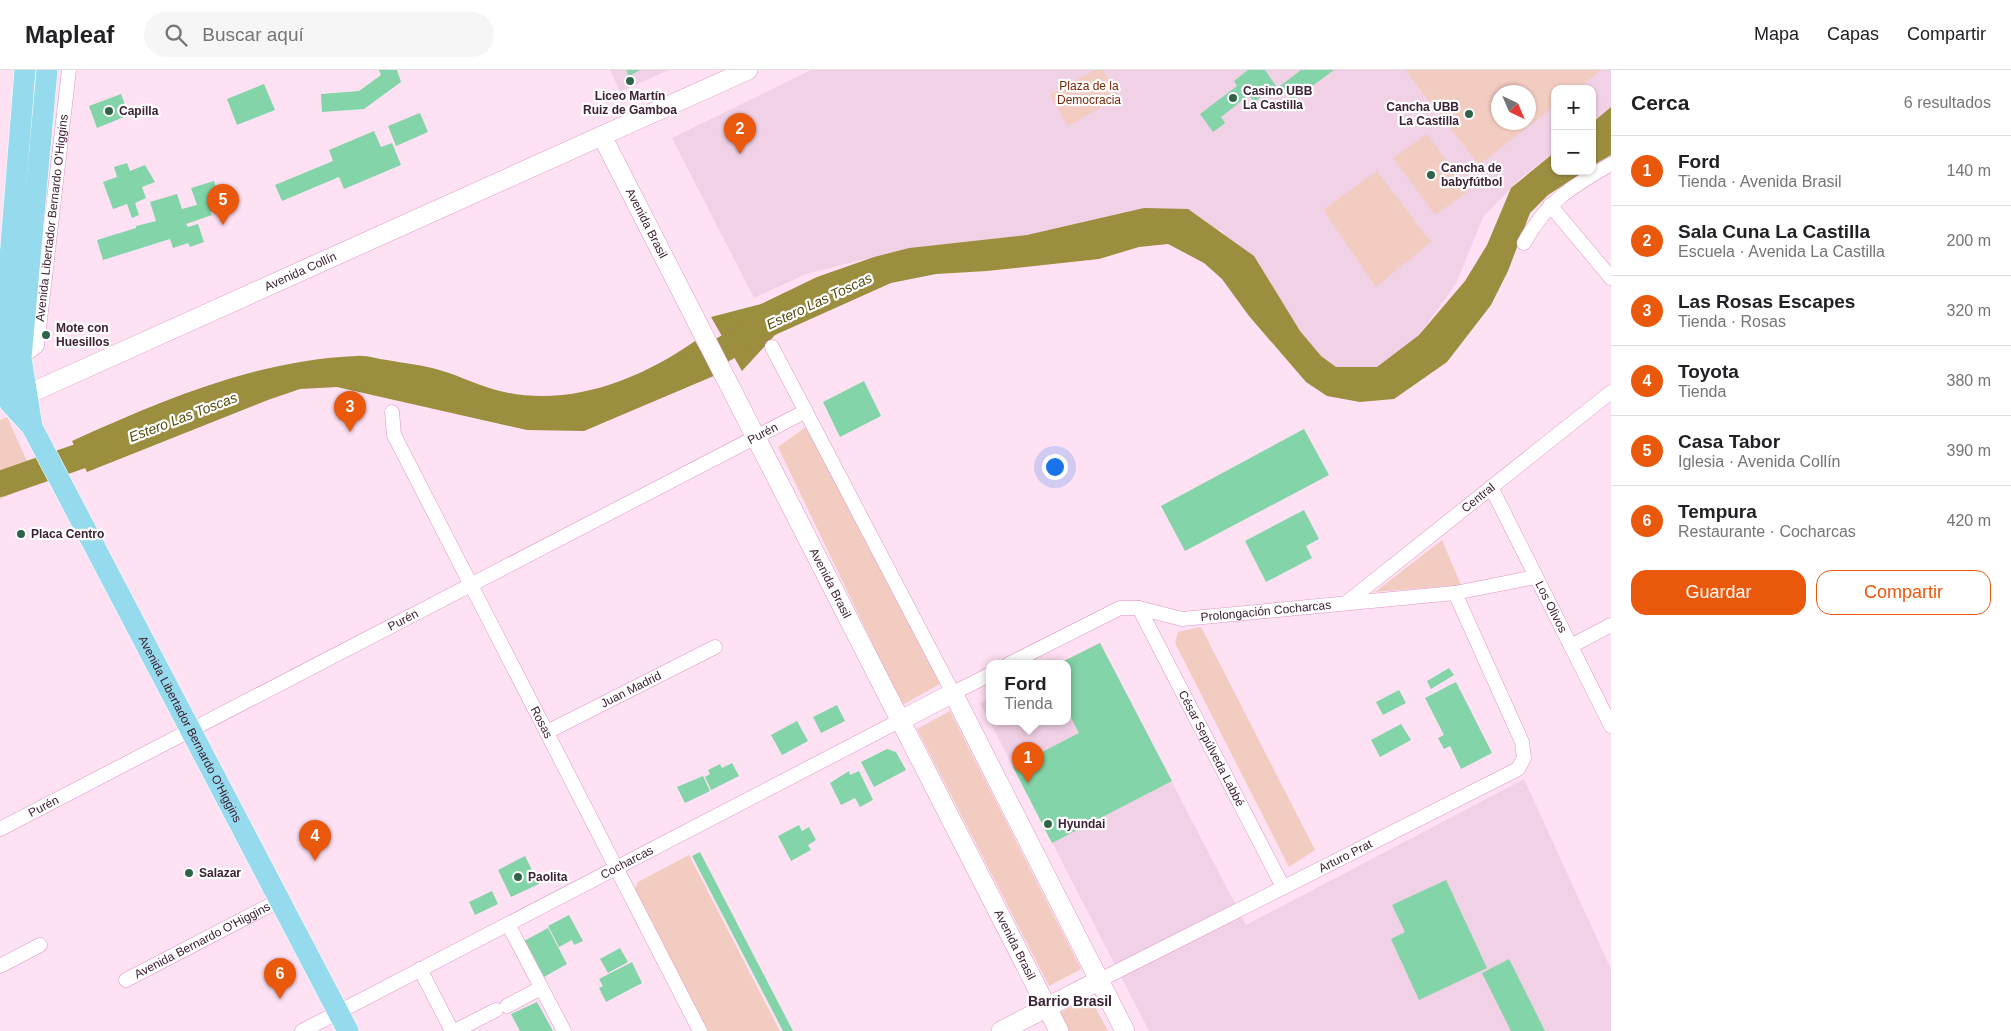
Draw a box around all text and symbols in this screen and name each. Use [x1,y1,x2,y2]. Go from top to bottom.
search box [144,12,494,57]
text: Mapleaf [25,21,114,48]
icon: search [162,21,190,49]
text: Buscar aquí [202,24,304,45]
text: Mapa [1754,24,1799,44]
text: Capas [1827,24,1879,44]
text: Compartir [1907,24,1986,44]
marker: Liceo Martín Ruiz de Gamboa [624,75,636,87]
park label: Plaza de la Democracia [1057,79,1121,107]
place label: Casino UBB La Castilla [1243,84,1313,112]
north arrow [1491,85,1536,130]
map controls [1551,85,1596,175]
button: + [1551,85,1596,130]
place label: Liceo Martín Ruiz de Gamboa [583,89,677,117]
text: Cerca [1631,91,1689,114]
marker: Casino UBB La Castilla [1227,92,1239,104]
text: 6 resultados [1904,94,1991,111]
place label: Cancha UBB La Castilla [1386,100,1459,128]
place label: Capilla [119,104,159,118]
marker: Capilla [103,105,115,117]
marker: Cancha UBB La Castilla [1463,108,1475,120]
street label: Avenida Libertador Bernardo O'Higgins [33,113,71,322]
pin: 2 [724,113,756,154]
button: − [1551,130,1596,175]
text: Ford [1678,151,1720,172]
place label: Cancha de babyfútbol [1441,161,1502,189]
text: 1 [1643,162,1651,179]
text: 140 m [1947,162,1991,179]
marker: Cancha de babyfútbol [1425,169,1437,181]
text: Tienda · Avenida Brasil [1678,173,1842,190]
pin: 5 [207,184,239,225]
street label: Avenida Brasil [623,186,670,261]
text: Sala Cuna La Castilla [1678,221,1870,242]
text: 2 [1643,232,1651,249]
text: 200 m [1947,232,1991,249]
text: Escuela · Avenida La Castilla [1678,243,1885,260]
street label: Avenida Collín [262,249,339,294]
water label: Estero Las Toscas [764,270,874,332]
text: Las Rosas Escapes [1678,291,1855,312]
text: 3 [1643,302,1651,319]
text: 320 m [1947,302,1991,319]
text: Tienda · Rosas [1678,313,1786,330]
place label: Mote con Huesillos [56,321,110,349]
marker: Mote con Huesillos [40,329,52,341]
text: Toyota [1678,361,1739,382]
text: 4 [1643,372,1651,389]
text: 380 m [1947,372,1991,389]
text: Tienda [1678,383,1726,400]
water label: Estero Las Toscas [127,389,239,445]
pin: 3 [334,391,366,432]
street label: Purén [745,420,780,447]
text: Casa Tabor [1678,431,1780,452]
text: 5 [1643,442,1651,459]
text: 390 m [1947,442,1991,459]
text: Iglesia · Avenida Collín [1678,453,1840,470]
your location [1042,454,1068,480]
street label: Central [1459,480,1498,515]
text: Tempura [1678,501,1757,522]
text: 6 [1643,512,1651,529]
text: 420 m [1947,512,1991,529]
text: Restaurante · Cocharcas [1678,523,1856,540]
place label: Placa Centro [31,527,104,541]
marker: Placa Centro [15,528,27,540]
street label: Avenida Brasil [807,546,854,620]
button: Guardar [1631,570,1806,615]
button: Compartir [1816,570,1991,615]
street label: Los Olivos [1532,579,1570,635]
street label: Prolongación Cocharcas [1200,598,1332,624]
street label: Purén [386,606,420,634]
street label: Avenida Libertador Bernardo O'Higgins [136,633,245,825]
popup [986,660,1071,725]
street label: Juan Madrid [598,668,664,711]
text: Ford [1004,673,1047,694]
street label: César Sepúlveda Labbé [1176,688,1247,809]
text: Tienda [1004,695,1053,712]
street label: Rosas [527,704,555,741]
pin: 1 [1012,742,1044,783]
street label: Purén [26,793,61,820]
place label: Hyundai [1058,817,1105,831]
marker: Hyundai [1042,818,1054,830]
pin: 4 [299,820,331,861]
street label: Arturo Prat [1316,836,1375,875]
street label: Cocharcas [598,843,656,882]
place label: Salazar [199,866,241,880]
marker: Salazar [183,867,195,879]
place label: Paolita [528,870,568,884]
marker: Paolita [512,871,524,883]
street label: Avenida Bernardo O'Higgins [132,899,273,981]
street label: Avenida Brasil [991,907,1039,982]
pin: 6 [264,958,296,999]
district label: Barrio Brasil [1028,993,1112,1009]

